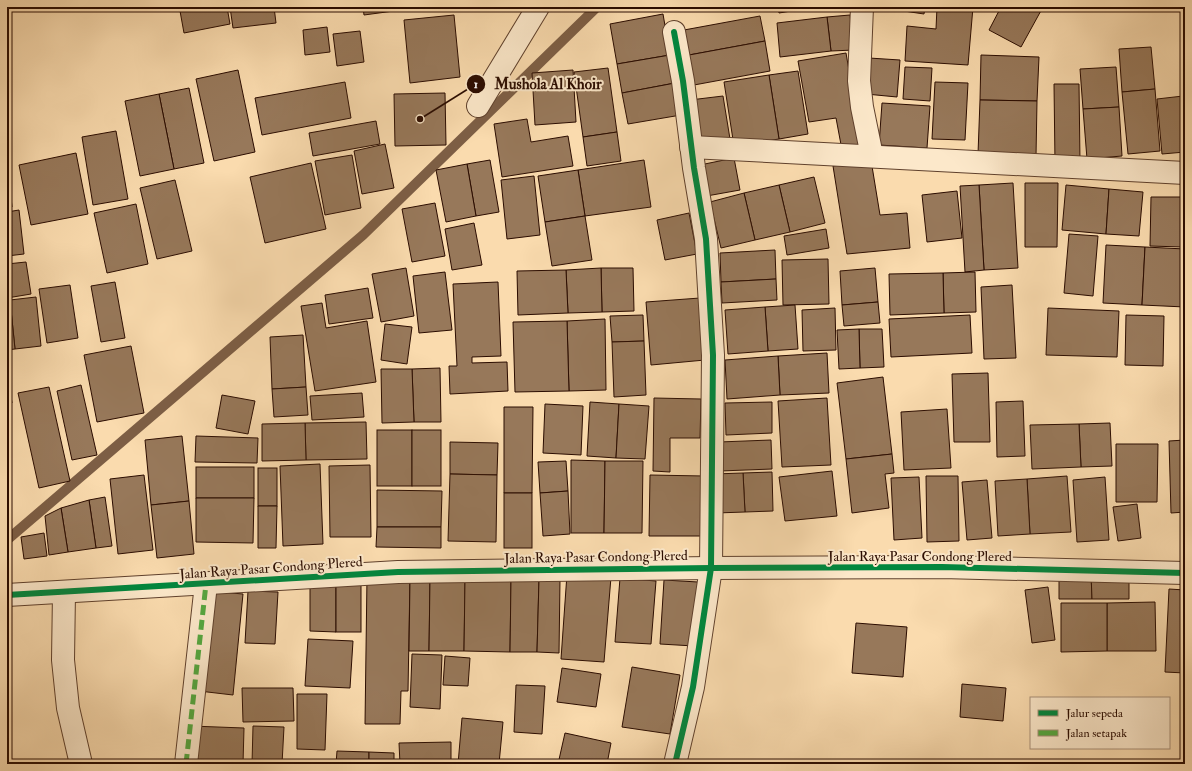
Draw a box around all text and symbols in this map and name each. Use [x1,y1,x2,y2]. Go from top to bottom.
callout: Mushola Al Khoir [466,71,609,98]
text: Mushola Al Khoir [494,75,602,94]
text: 1 [474,77,478,92]
street label: Jalan Raya Pasar Condong Plered [503,547,688,568]
street label: Jalan Raya Pasar Condong Plered [827,548,1012,566]
street label: Jalan Raya Pasar Condong Plered [178,553,363,584]
legend [1030,697,1170,749]
text: Jalur sepeda [1065,706,1124,721]
text: Jalan setapak [1065,726,1127,741]

